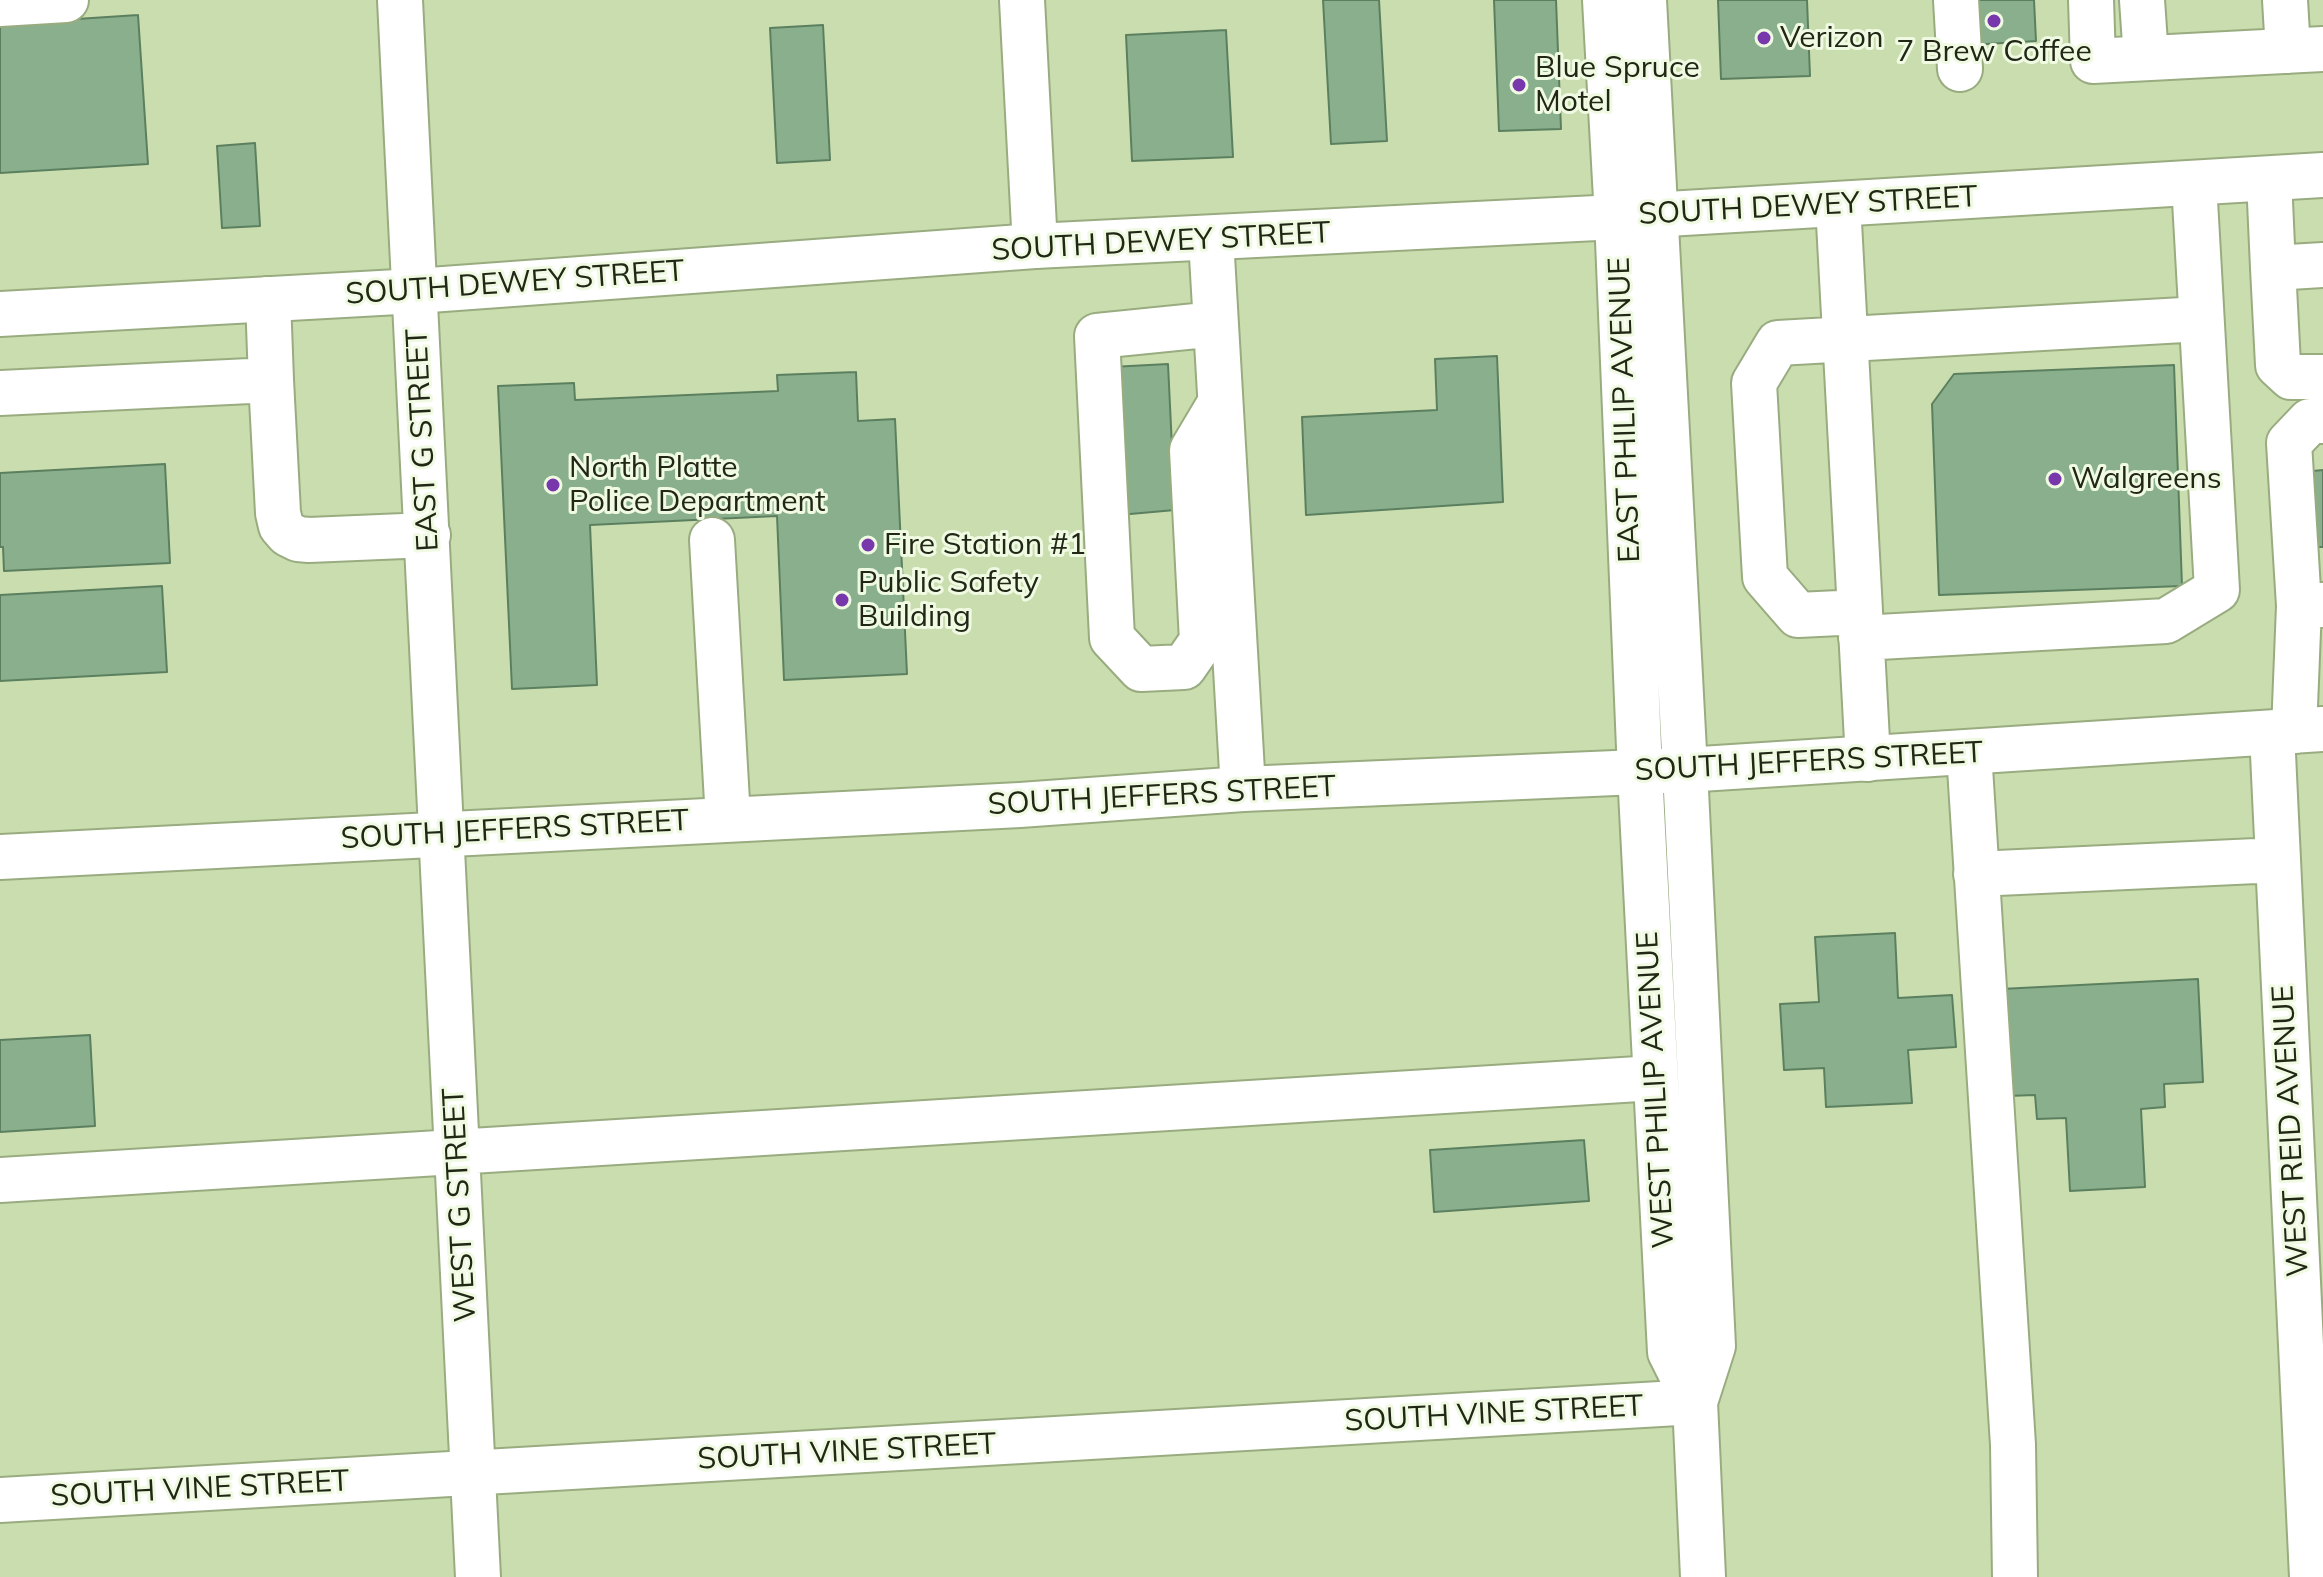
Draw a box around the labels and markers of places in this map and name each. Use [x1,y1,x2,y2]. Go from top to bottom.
marker: 7 Brew Coffee [1985,12,2003,30]
place label: Verizon [1780,20,1884,56]
marker: Verizon [1755,29,1773,47]
place label: 7 Brew Coffee [1896,34,2092,70]
place label: Blue Spruce Motel [1535,50,1700,120]
marker: Blue Spruce Motel [1510,76,1528,94]
place label: North Platte Police Department [569,450,826,520]
place label: Walgreens [2071,461,2222,497]
marker: Walgreens [2046,470,2064,488]
marker: North Platte Police Department [544,476,562,494]
place label: Fire Station #1 [884,527,1086,563]
marker: Fire Station #1 [859,536,877,554]
place label: Public Safety Building [858,565,1039,636]
marker: Public Safety Building [833,591,851,609]

